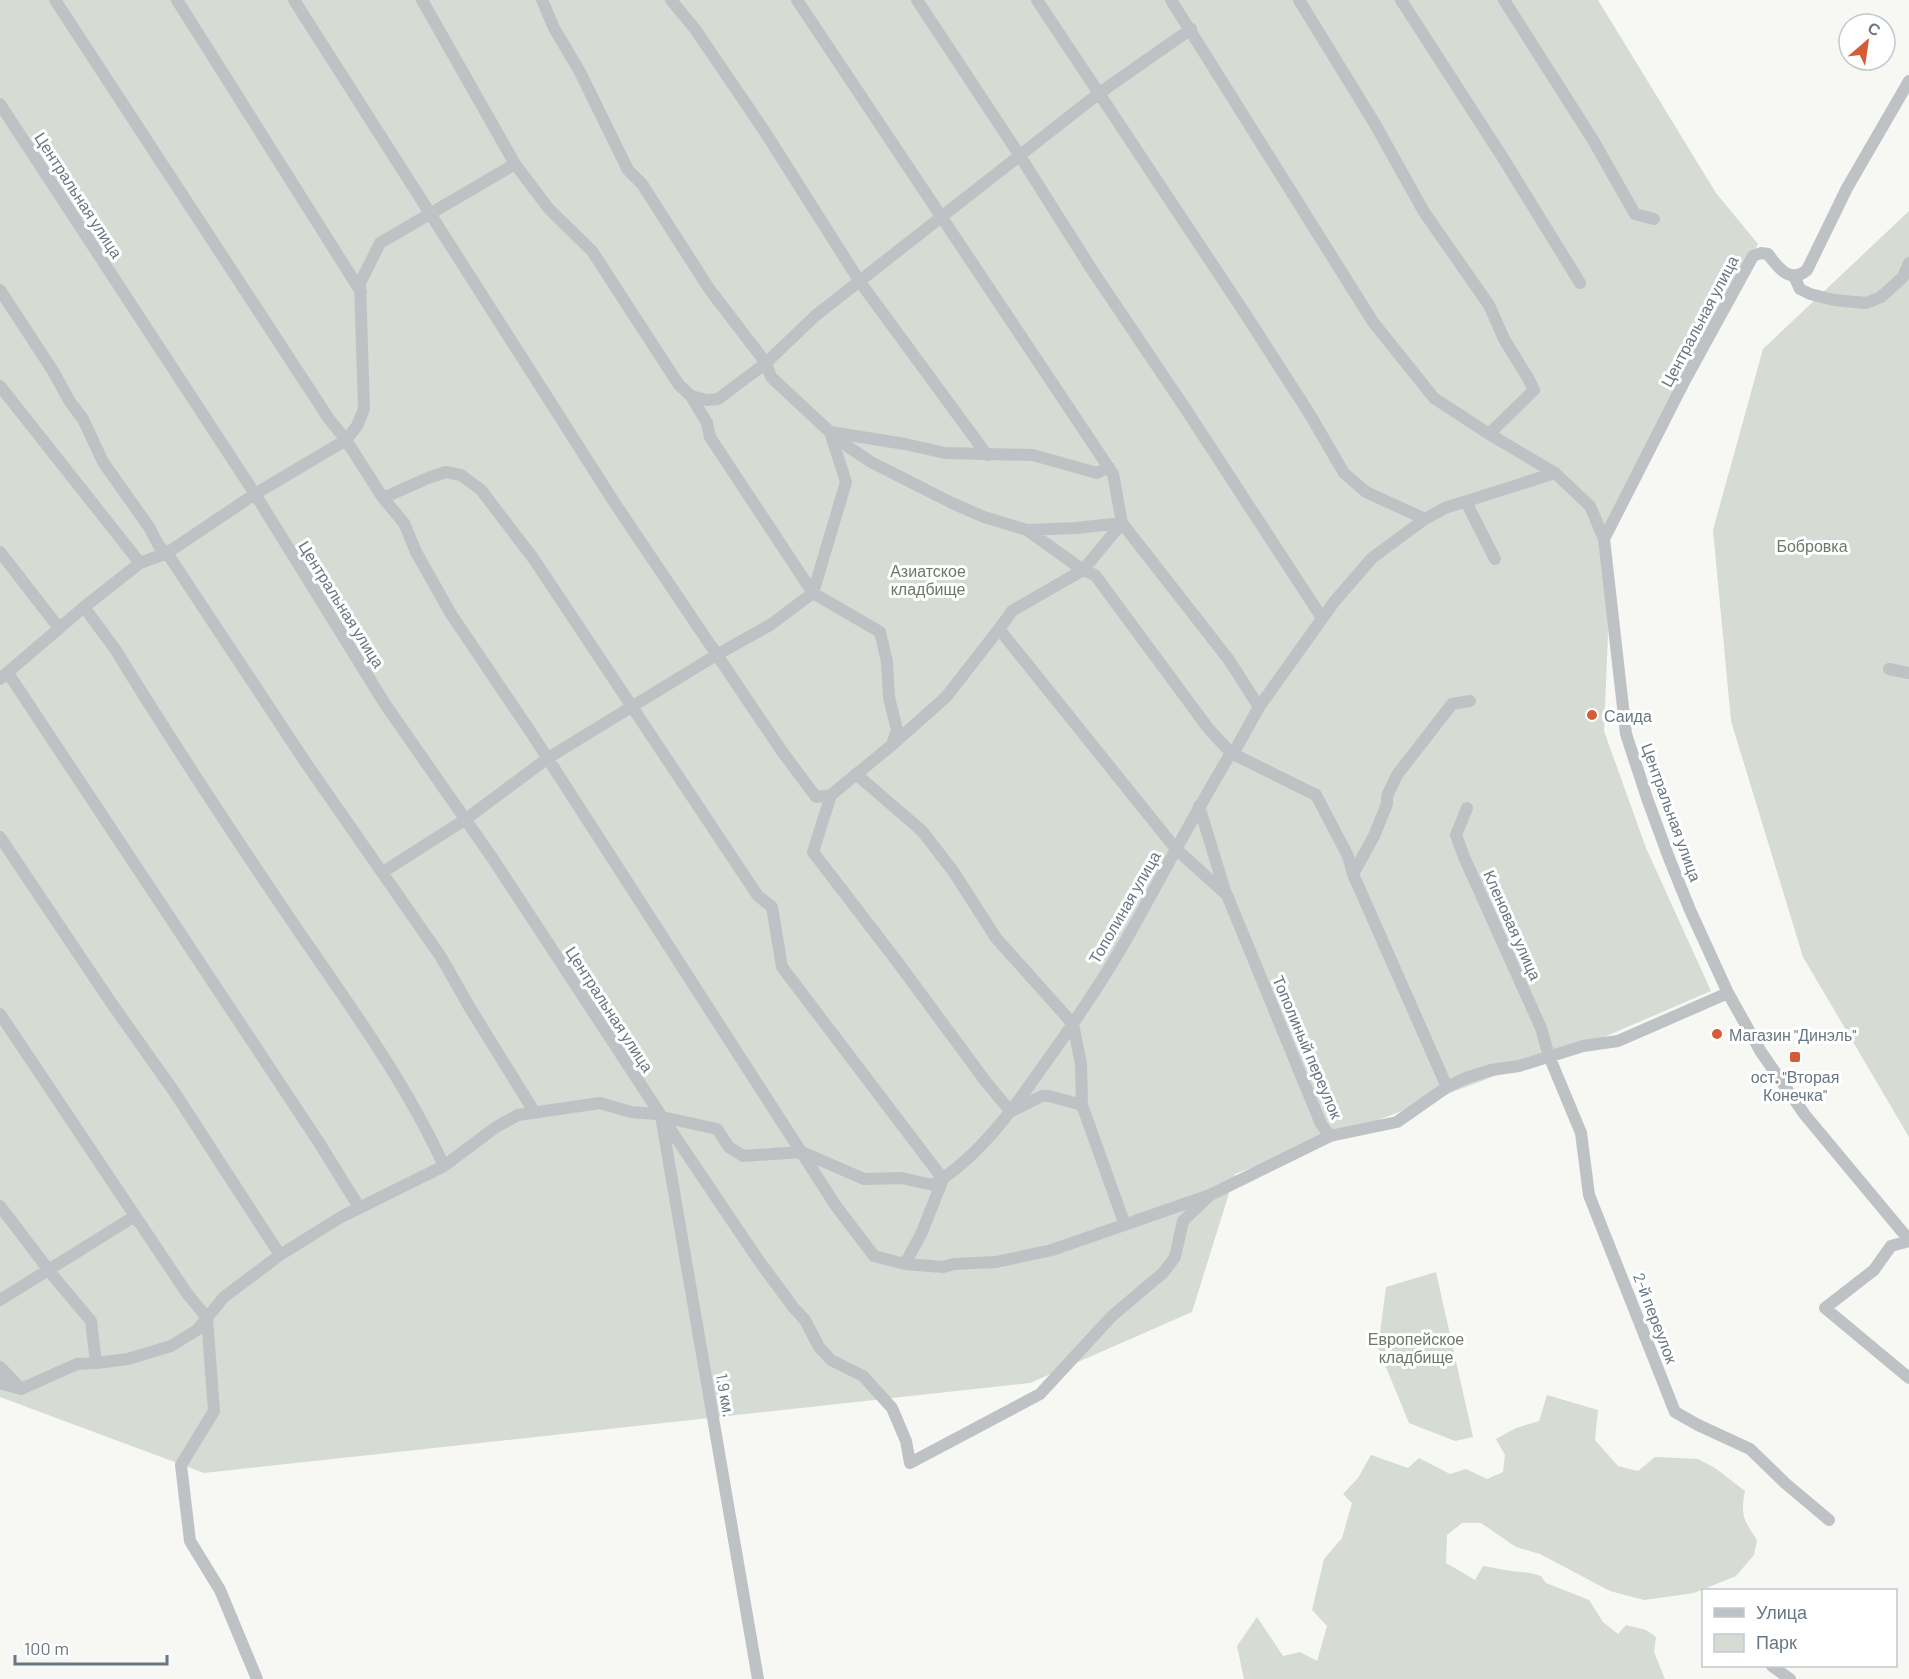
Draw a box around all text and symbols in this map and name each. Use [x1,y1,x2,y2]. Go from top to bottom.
north arrow [1837,12,1897,72]
text: С [1865,17,1885,40]
street label: Центральная улица [31,129,127,261]
street label: Центральная улица [1656,252,1742,390]
park label: Бобровка [1776,536,1848,555]
street label: Центральная улица [295,537,389,671]
park label: Азиатское кладбище [890,561,966,598]
place label: Саида [1604,706,1652,725]
marker: Саида [1585,708,1599,722]
street label: Центральная улица [1638,740,1706,884]
street label: Тополиная улица [1084,847,1164,967]
street label: Кленовая улица [1480,867,1546,983]
street label: Центральная улица [562,943,658,1075]
street label: Тополиный переулок [1269,973,1347,1122]
place label: Магазин "Динэль" [1729,1025,1856,1044]
marker: Магазин "Динэль" [1710,1027,1724,1041]
marker: ост. "Вторая Конечка" [1788,1050,1802,1064]
place label: ост. "Вторая Конечка" [1751,1067,1839,1104]
street label: 2-й переулок [1630,1270,1682,1367]
park label: Европейское кладбище [1368,1329,1464,1366]
street label: 1.9 км. [713,1372,739,1418]
legend [1702,1589,1897,1667]
text: Улица [1756,1601,1808,1623]
scale bar [15,1628,166,1666]
text: Парк [1756,1631,1797,1653]
text: 100 m [24,1637,69,1659]

